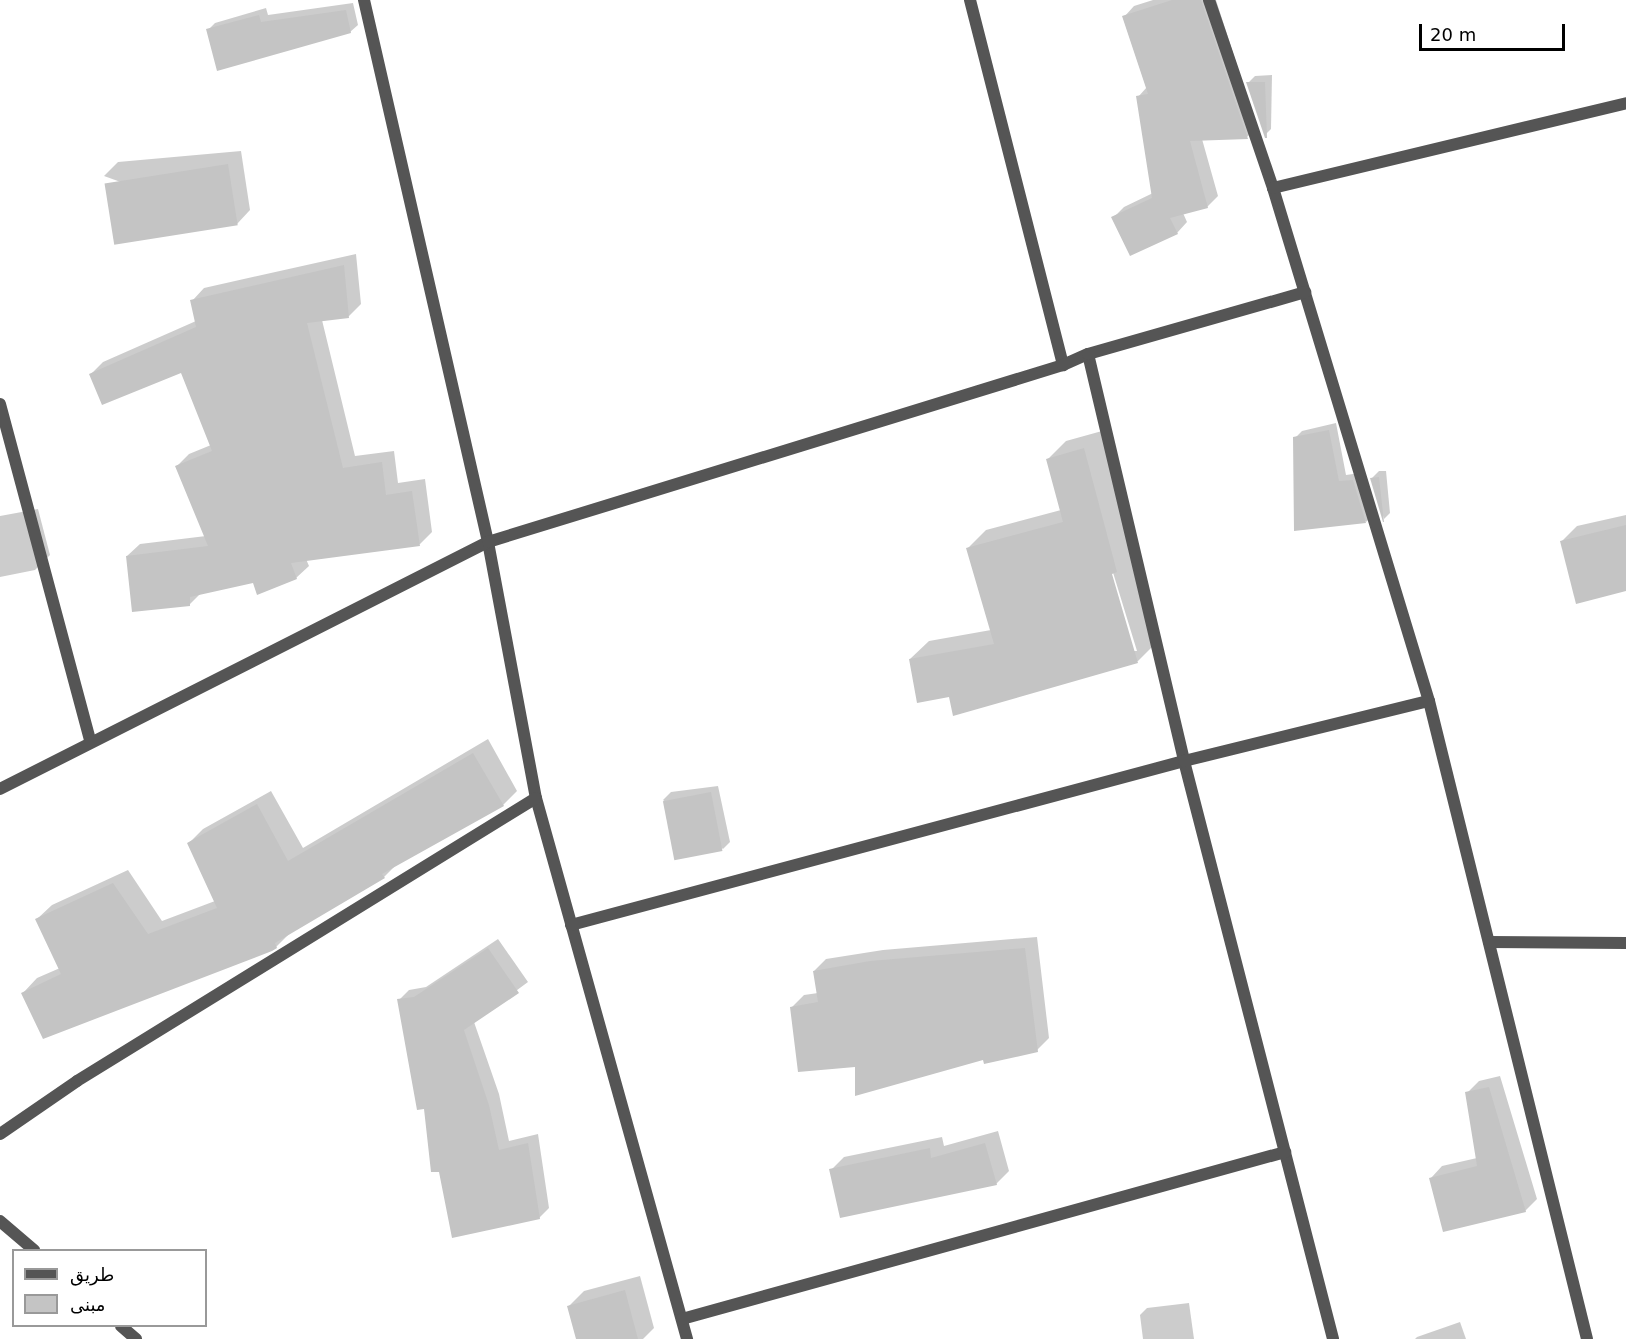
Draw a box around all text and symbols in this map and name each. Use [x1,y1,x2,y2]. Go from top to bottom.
scale bar [1422,12,1568,50]
text: 20 m [1430,24,1476,45]
legend [12,1249,207,1327]
text: طريق [70,1264,114,1285]
text: مبنى [70,1294,106,1315]

